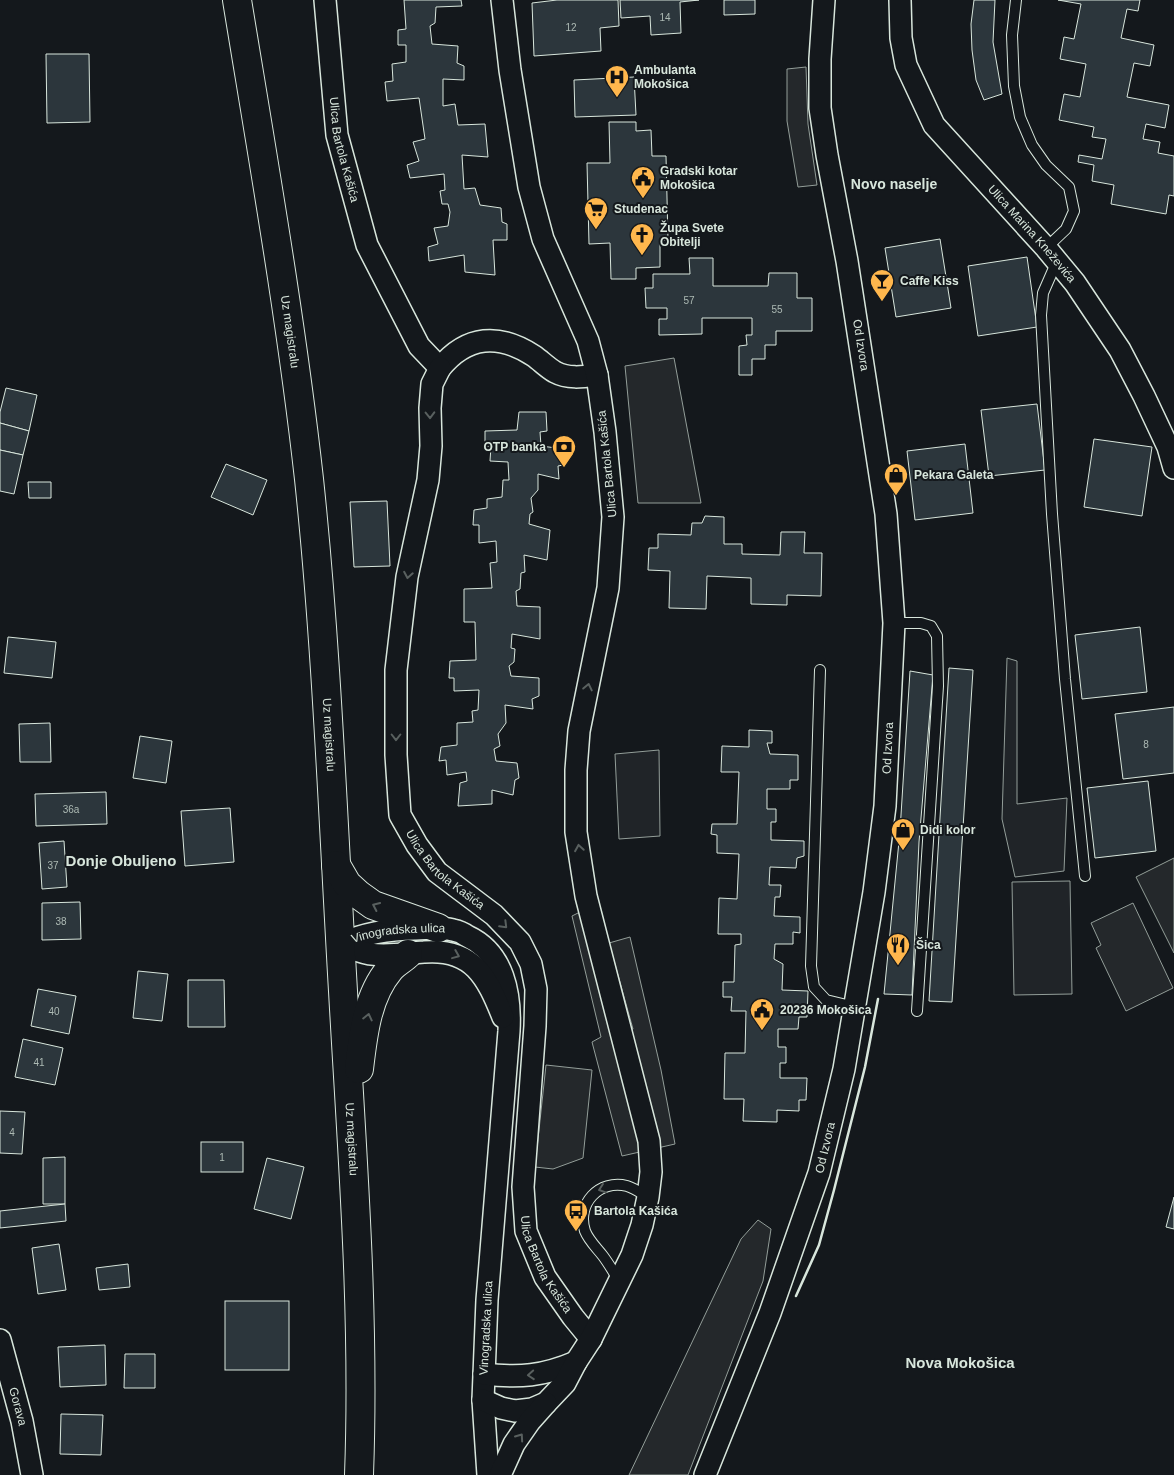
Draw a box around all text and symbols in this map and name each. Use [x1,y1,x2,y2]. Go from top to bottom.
house number: 14 [659,12,671,23]
house number: 12 [565,22,577,33]
place label: Ambulanta Mokošica [634,63,696,91]
hospital icon: Ambulanta Mokošica [604,64,630,98]
street label: Ulica Bartola Kašića [327,96,362,204]
place label: Gradski kotar Mokošica [660,164,738,192]
public building icon: Gradski kotar Mokošica [630,165,656,199]
district label: Novo naselje [851,176,937,192]
street label: Ulica Marina Kneževića [985,182,1079,286]
supermarket icon: Studenac [583,196,609,230]
place label: Studenac [614,202,668,216]
place label: Župa Svete Obitelji [660,220,724,249]
church icon: Župa Svete Obitelji [629,222,655,256]
bar icon: Caffe Kiss [869,268,895,302]
place label: Caffe Kiss [900,274,959,288]
street label: Uz magistralu [278,294,302,369]
house number: 57 [683,295,695,306]
house number: 55 [771,304,783,315]
street label: Od Izvora [850,318,872,372]
street label: Ulica Bartola Kašića [594,410,620,518]
one-way arrow [425,412,435,419]
bank icon: OTP banka [551,434,577,468]
place label: OTP banka [484,440,546,454]
shop icon: Pekara Galeta [883,462,909,496]
place label: Pekara Galeta [914,468,994,482]
one-way arrow [403,570,413,579]
one-way arrow [582,682,593,691]
street label: Uz magistralu [320,698,338,772]
street label: Od Izvora [880,721,896,774]
one-way arrow [391,733,401,741]
house number: 8 [1143,739,1149,750]
house number: 36a [63,804,80,815]
shop icon: Didi kolor [890,817,916,851]
place label: Didi kolor [920,823,976,837]
street label: Ulica Bartola Kašića [403,827,487,912]
one-way arrow [574,844,584,852]
district label: Donje Obuljeno [66,852,176,869]
house number: 37 [47,860,59,871]
one-way arrow [372,901,381,912]
house number: 38 [55,916,67,927]
one-way arrow [498,920,507,929]
street label: Vinogradska ulica [350,921,446,946]
restaurant icon: Šica [885,932,911,966]
place label: Šica [916,937,941,952]
one-way arrow [451,949,460,960]
public building icon: 20236 Mokošica [749,997,775,1031]
place label: 20236 Mokošica [780,1003,872,1017]
house number: 40 [48,1006,60,1017]
one-way arrow [362,1013,373,1022]
house number: 41 [33,1057,45,1068]
street label: Uz magistralu [343,1102,361,1176]
street label: Od Izvora [812,1120,838,1175]
house number: 4 [9,1127,15,1138]
house number: 1 [219,1152,225,1163]
one-way arrow [598,1183,607,1193]
bus stop icon: Bartola Kašića [563,1198,589,1232]
place label: Bartola Kašića [594,1204,678,1218]
street label: Ulica Bartola Kašića [518,1215,575,1316]
street label: Vinogradska ulica [477,1280,495,1376]
district label: Nova Mokošica [905,1354,1015,1371]
one-way arrow [527,1370,535,1381]
street label: Gorava [6,1386,30,1427]
one-way arrow [514,1433,523,1443]

